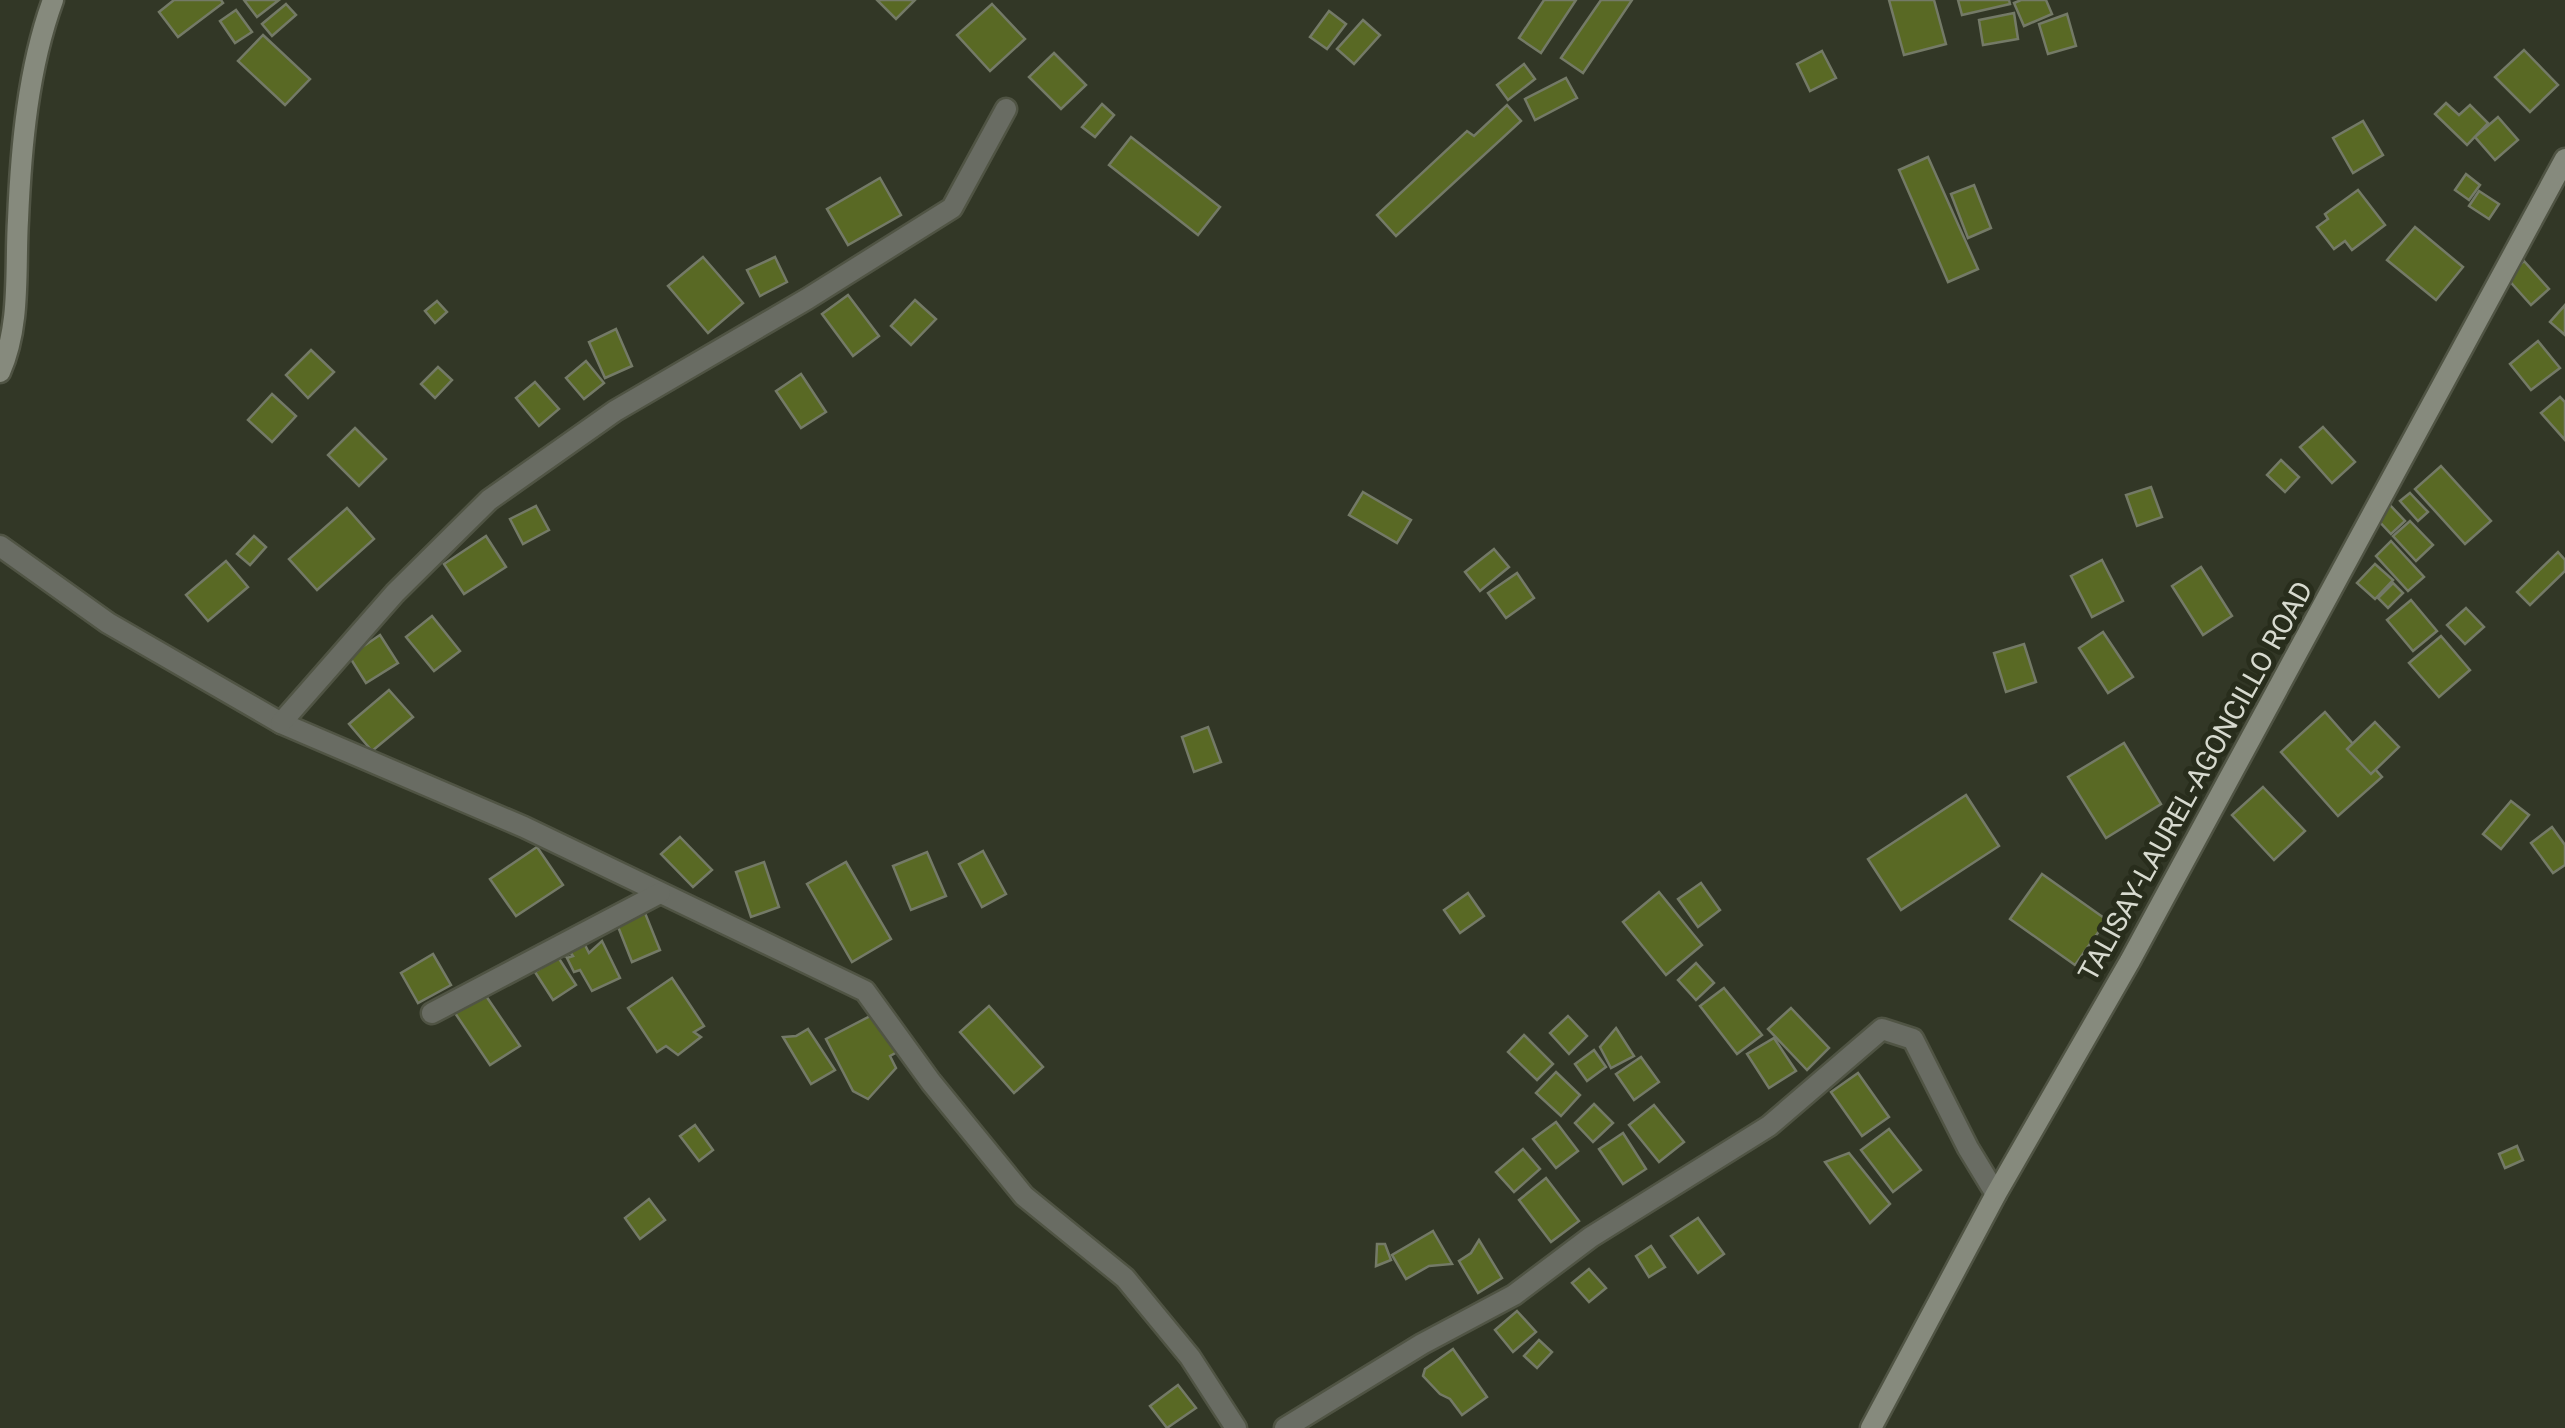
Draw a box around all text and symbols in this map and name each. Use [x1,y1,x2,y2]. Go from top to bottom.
street label: TALISAY-LAUREL-AGONCILLO ROAD [2071,576,2319,987]

